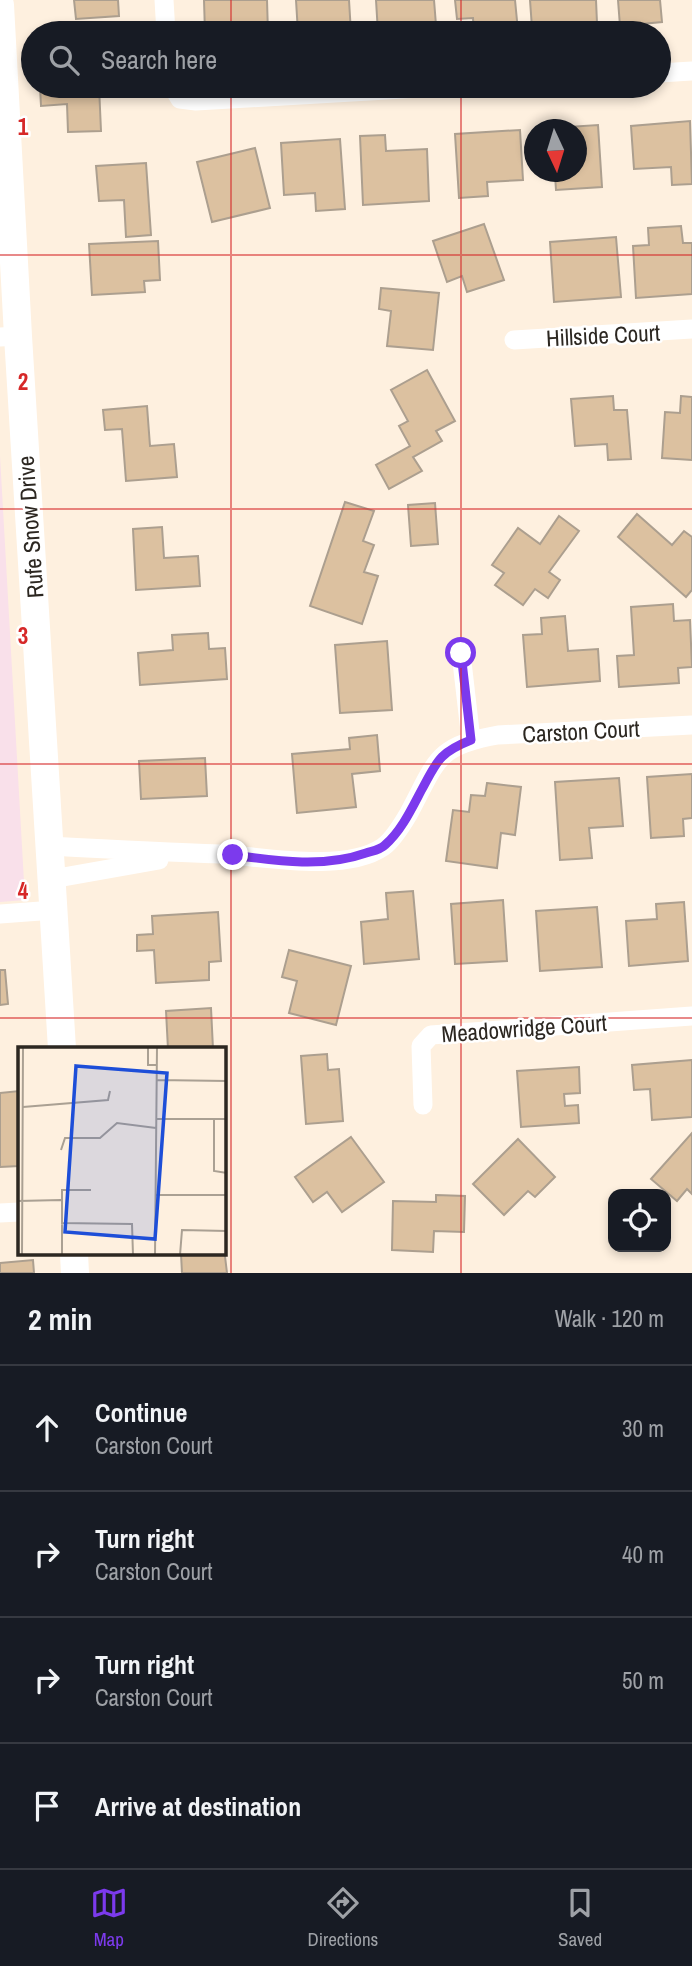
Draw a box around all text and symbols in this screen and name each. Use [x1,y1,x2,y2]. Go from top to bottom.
search box [21,21,671,98]
icon: search [45,41,83,79]
text: Search here [101,42,217,77]
text: 1 [18,111,29,142]
north arrow [524,119,587,182]
street label: Hillside Court [545,317,661,353]
text: 2 [18,366,28,397]
street label: Rufe Snow Drive [10,455,50,599]
text: 3 [18,620,28,651]
route start [445,637,476,668]
street label: Carston Court [522,712,640,750]
route end [217,839,248,870]
text: 4 [18,875,29,906]
street label: Meadowridge Court [440,1007,608,1049]
inset map [18,1047,226,1255]
map controls [608,1189,671,1252]
button: locate [608,1189,671,1252]
text: 2 min [28,1299,92,1339]
text: Walk · 120 m [555,1303,664,1334]
text: Continue [95,1395,187,1430]
icon: ahead [28,1409,66,1447]
text: 30 m [622,1413,664,1444]
text: Carston Court [95,1430,212,1461]
text: Turn right [95,1521,194,1556]
icon: right [28,1535,66,1573]
text: 40 m [622,1539,664,1570]
text: Carston Court [95,1556,212,1587]
text: Turn right [95,1647,194,1682]
icon: right [28,1661,66,1699]
text: 50 m [622,1665,664,1696]
text: Carston Court [95,1682,212,1713]
icon: arrive [28,1787,66,1825]
text: Arrive at destination [95,1789,301,1824]
tab: Map [90,1884,128,1952]
tab: Directions [307,1884,378,1952]
tab: Saved [558,1884,602,1952]

